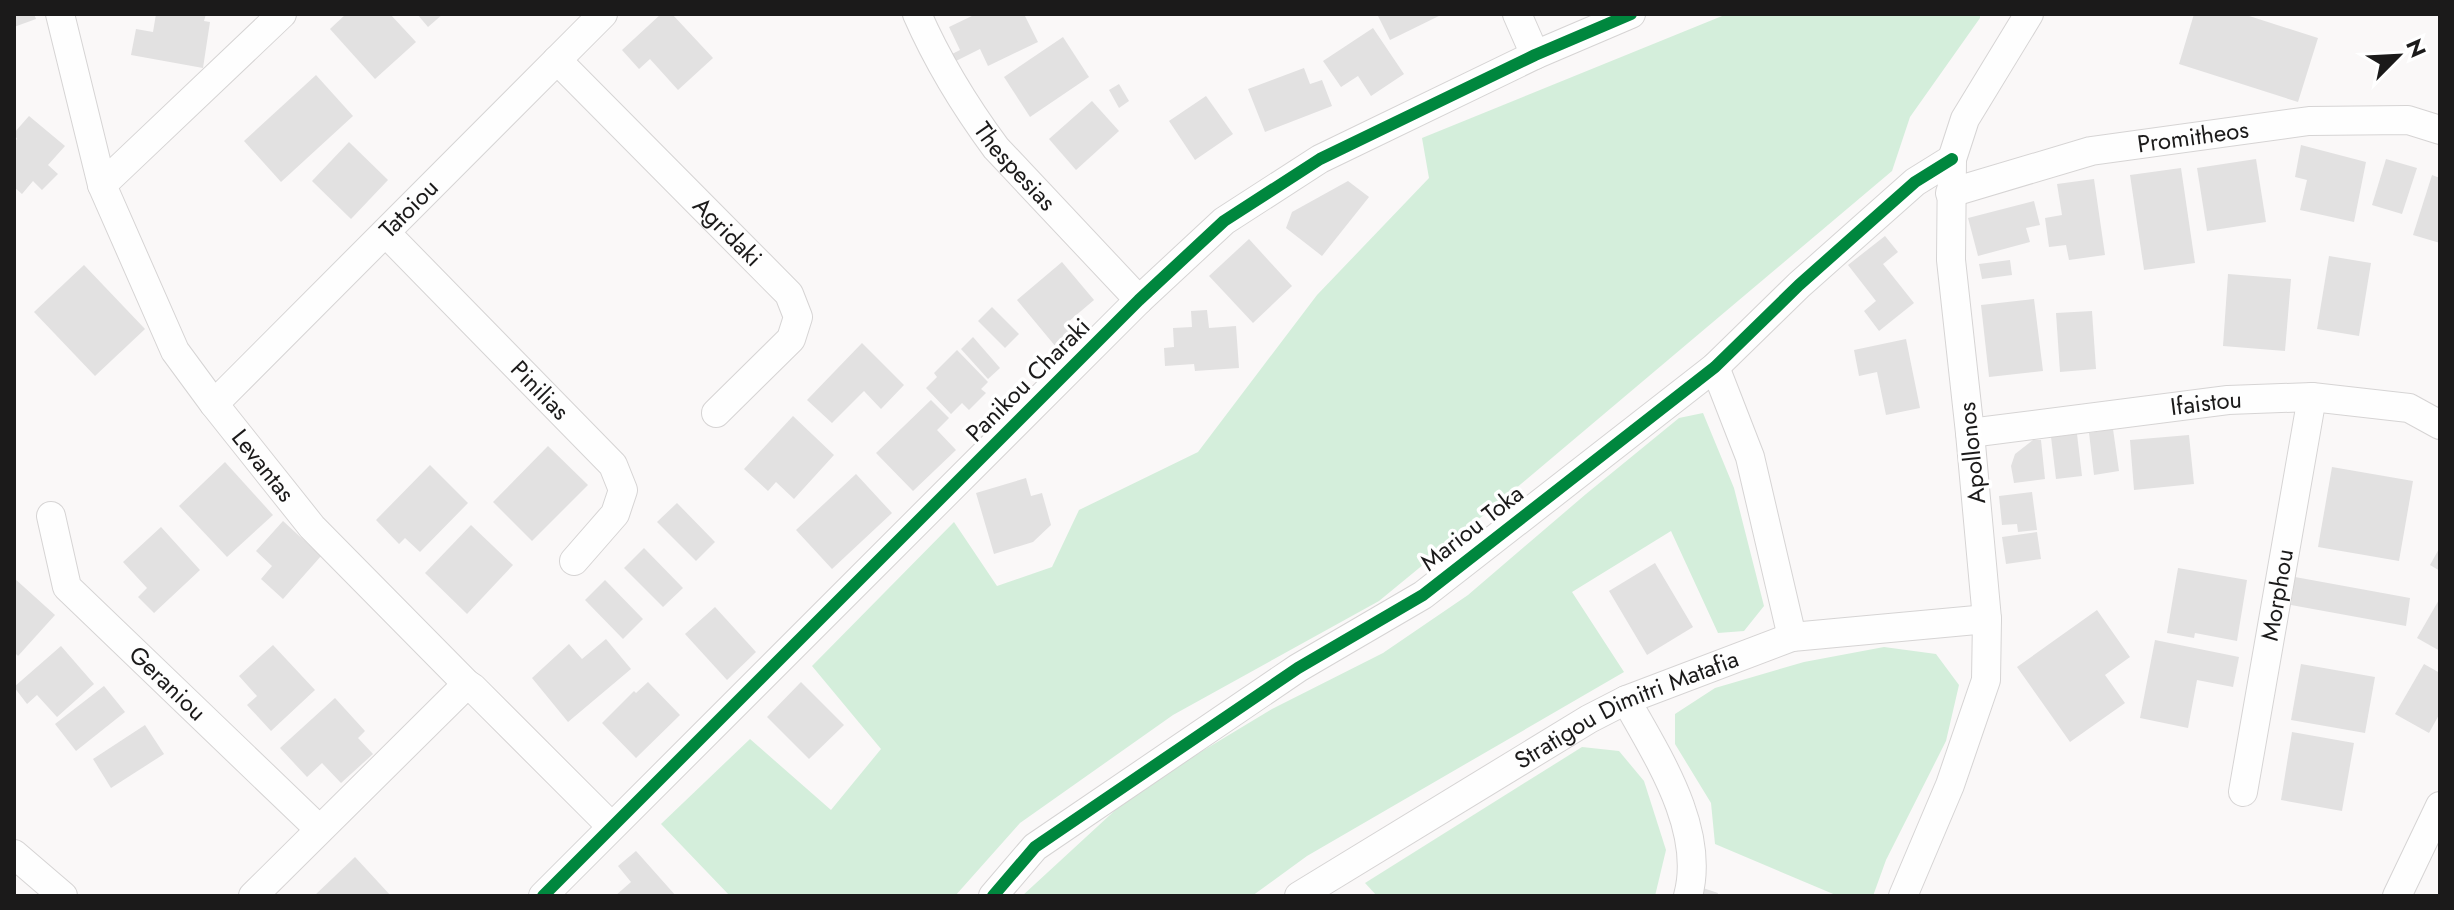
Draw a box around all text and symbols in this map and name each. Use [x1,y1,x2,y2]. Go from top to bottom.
north arrow [2358,16,2438,96]
text: N [2398,33,2434,62]
street label: Promitheos [2135,111,2251,161]
street label: Thespesias [966,115,1064,218]
street label: Tatoiou [371,171,446,246]
street label: Agridaki [685,189,770,274]
street label: Panikou Charaki [958,310,1098,450]
street label: Pinilias [503,352,578,428]
street label: Ifaistou [2168,382,2242,424]
street label: Apollonos [1949,400,1994,506]
street label: Levantas [223,421,304,509]
street label: Mariou Toka [1413,476,1531,579]
street label: Morphou [2252,546,2302,644]
street label: Geraniou [121,637,214,729]
street label: Stratigou Dimitri Matafia [1508,641,1744,777]

